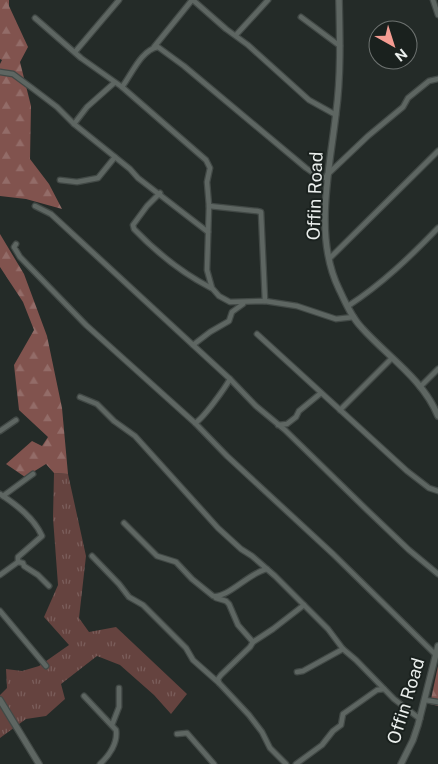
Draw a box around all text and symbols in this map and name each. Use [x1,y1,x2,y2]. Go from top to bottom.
north arrow [368,20,418,70]
text: N [392,45,410,65]
street label: Offin Road [302,151,327,241]
street label: Offin Road [382,655,429,746]

